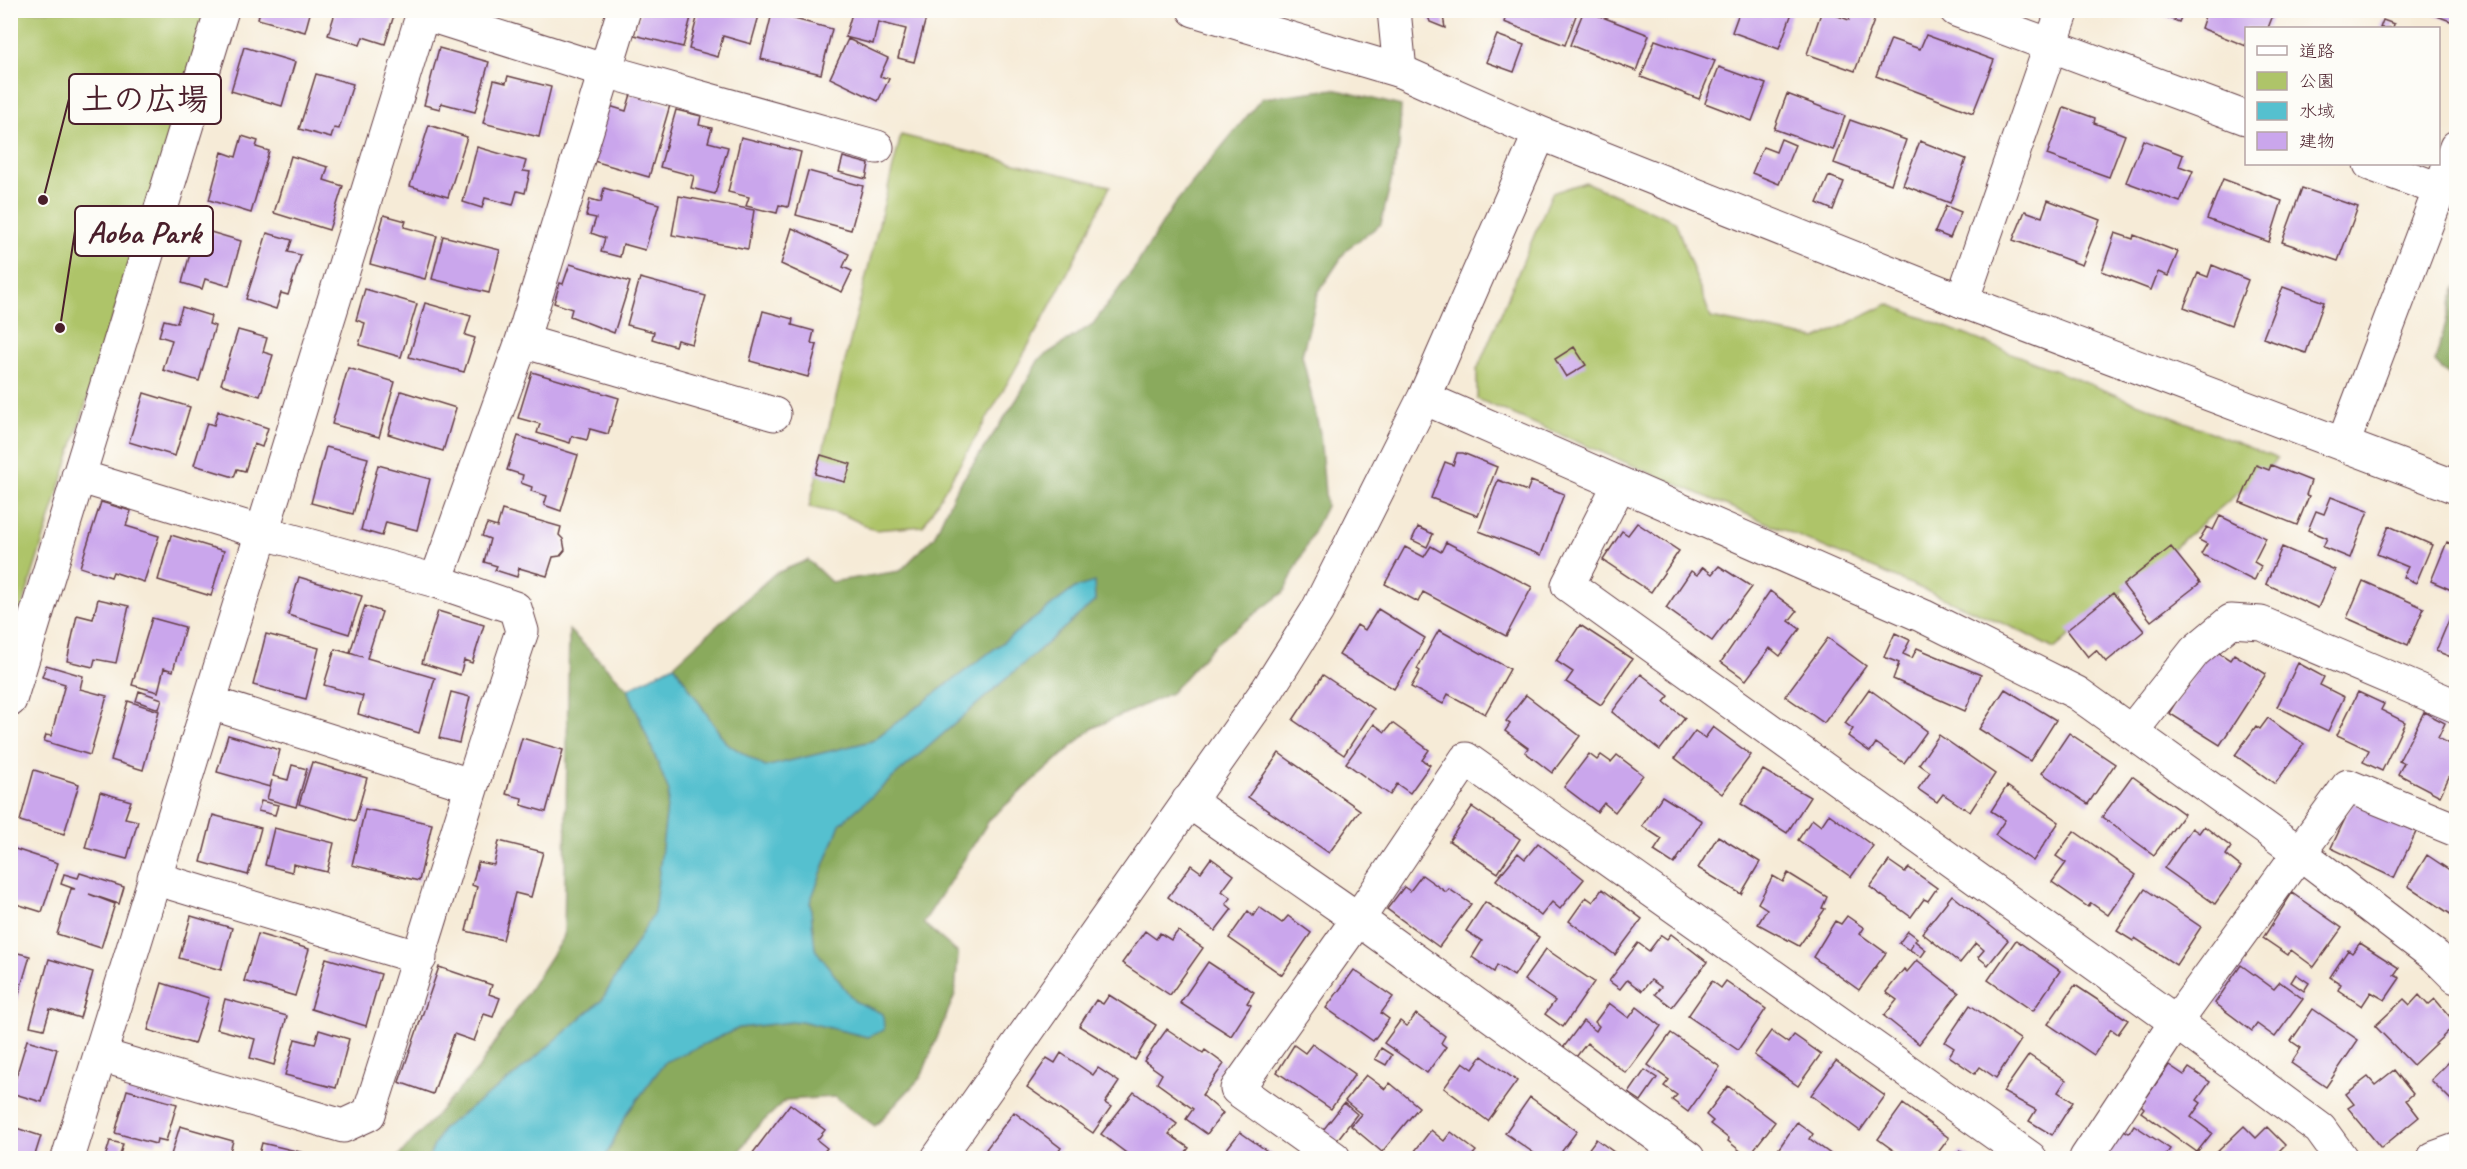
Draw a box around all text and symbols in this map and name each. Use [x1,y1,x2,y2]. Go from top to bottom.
legend [2245,27,2440,165]
text: 道路 [2299,40,2335,62]
text: 公園 [2299,70,2335,92]
callout: 土の広場 [69,74,221,124]
text: 土の広場 [81,79,209,120]
text: 水域 [2299,100,2335,122]
text: 建物 [2299,130,2335,152]
callout: Aoba Park [75,206,213,256]
text: Aoba Park [87,212,204,253]

